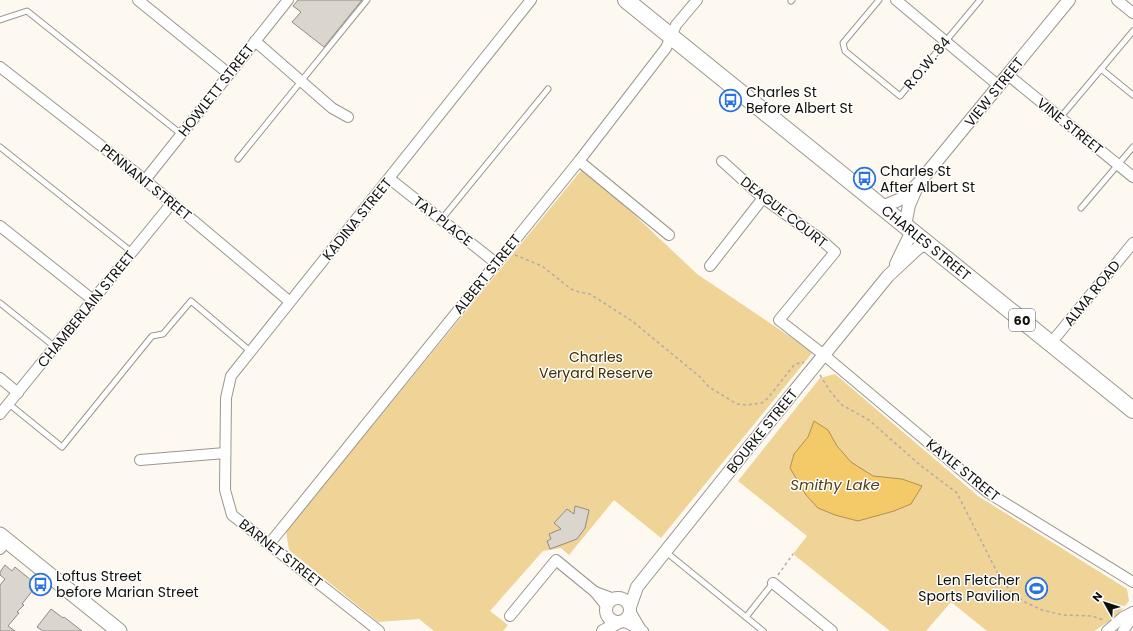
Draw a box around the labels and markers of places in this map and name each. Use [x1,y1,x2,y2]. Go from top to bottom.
place label: Charles St Before Albert St [746,82,853,118]
bus stop icon: Charles St Before Albert St [718,87,744,113]
place label: Charles St After Albert St [880,161,975,197]
bus stop icon: Charles St After Albert St [851,166,877,192]
place label: Loftus Street before Marian Street [56,566,199,602]
place label: Len Fletcher Sports Pavilion [918,570,1020,606]
bus stop icon: Loftus Street before Marian Street [28,571,54,597]
sports icon: Len Fletcher Sports Pavilion [1023,575,1049,601]

